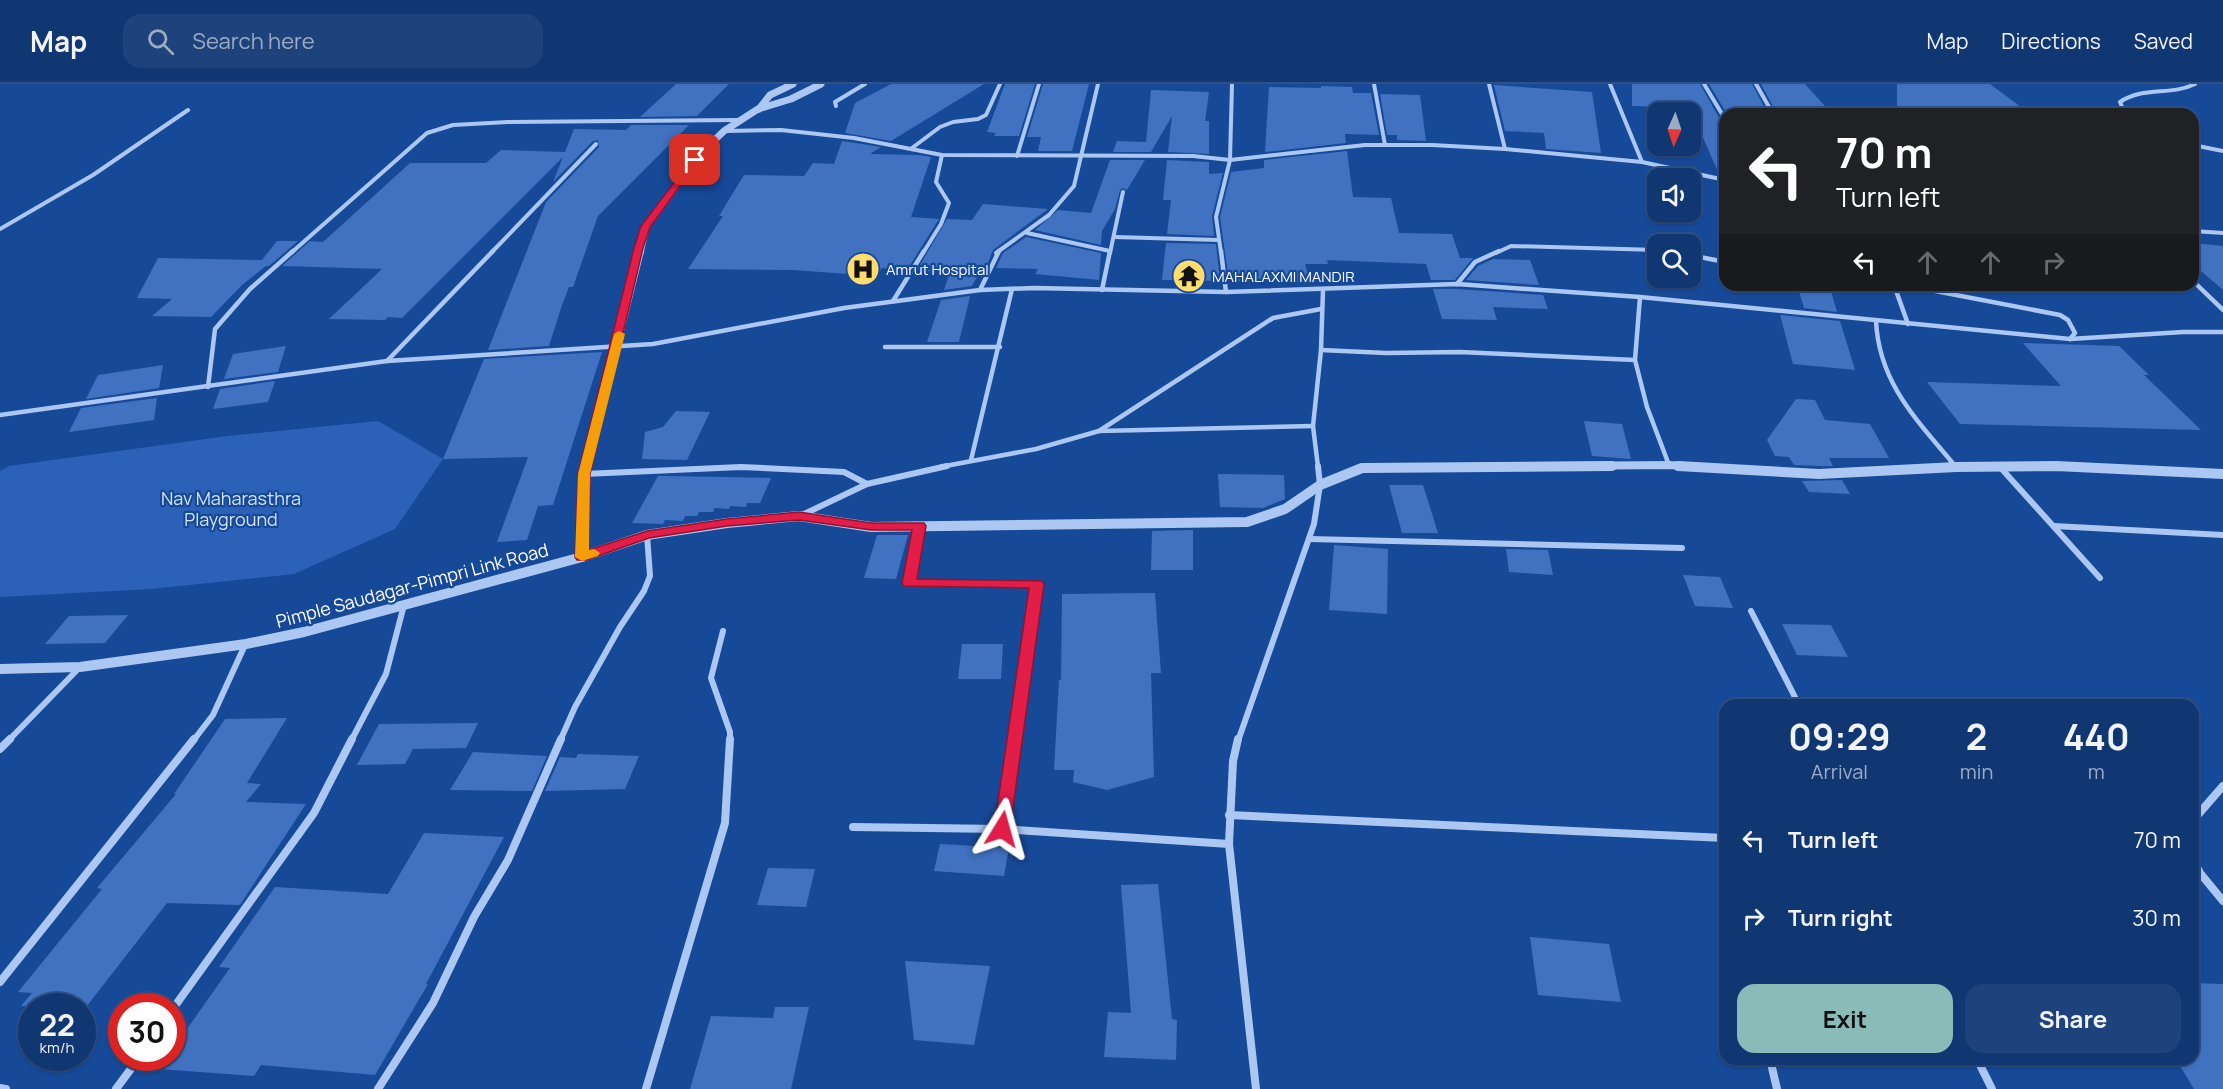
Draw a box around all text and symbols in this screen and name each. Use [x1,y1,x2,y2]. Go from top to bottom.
search box [123,14,543,68]
text: Map [30,22,87,60]
icon: search [144,25,177,58]
text: Search here [192,26,315,56]
text: Map [1927,27,1968,55]
text: Directions [2001,27,2101,55]
text: Saved [2134,27,2193,55]
north arrow [1647,102,1701,156]
map controls [1647,102,1701,288]
text: 70 m [1836,123,1932,181]
icon: left [1737,132,1815,210]
pin [669,134,720,185]
icon: arrive [678,143,711,176]
button: sound [1647,168,1701,222]
text: Turn left [1836,178,1940,215]
button: search [1647,234,1701,288]
icon: left [1848,246,1881,279]
icon: ahead [1911,246,1944,279]
icon: ahead [1974,246,2007,279]
icon: right [2037,246,2070,279]
hospital icon: Amrut Hospital [845,251,881,287]
temple icon: MAHALAXMI MANDIR [1171,258,1207,294]
place label: Amrut Hospital [886,259,989,280]
place label: MAHALAXMI MANDIR [1212,266,1355,287]
park label: Nav Maharasthra Playground [161,486,301,531]
street label: Pimple Saudagar-Pimpri Link Road [273,537,551,633]
text: 09:29 [1788,712,1891,761]
text: 2 [1966,712,1987,761]
text: 440 [2063,712,2130,761]
text: Arrival [1811,758,1868,785]
text: min [1960,758,1993,785]
text: m [2088,758,2105,785]
position arrow [970,797,1034,861]
icon: left [1737,824,1770,857]
text: Turn left [1788,825,1878,855]
text: 70 m [2133,825,2181,855]
icon: right [1737,902,1770,935]
text: Turn right [1788,903,1893,933]
text: 30 m [2132,903,2181,933]
button: Exit [1737,984,1953,1053]
button: Share [1965,984,2181,1053]
speed limit sign: 30 [108,993,186,1071]
text: 22 [39,1004,75,1045]
text: km/h [40,1037,74,1058]

